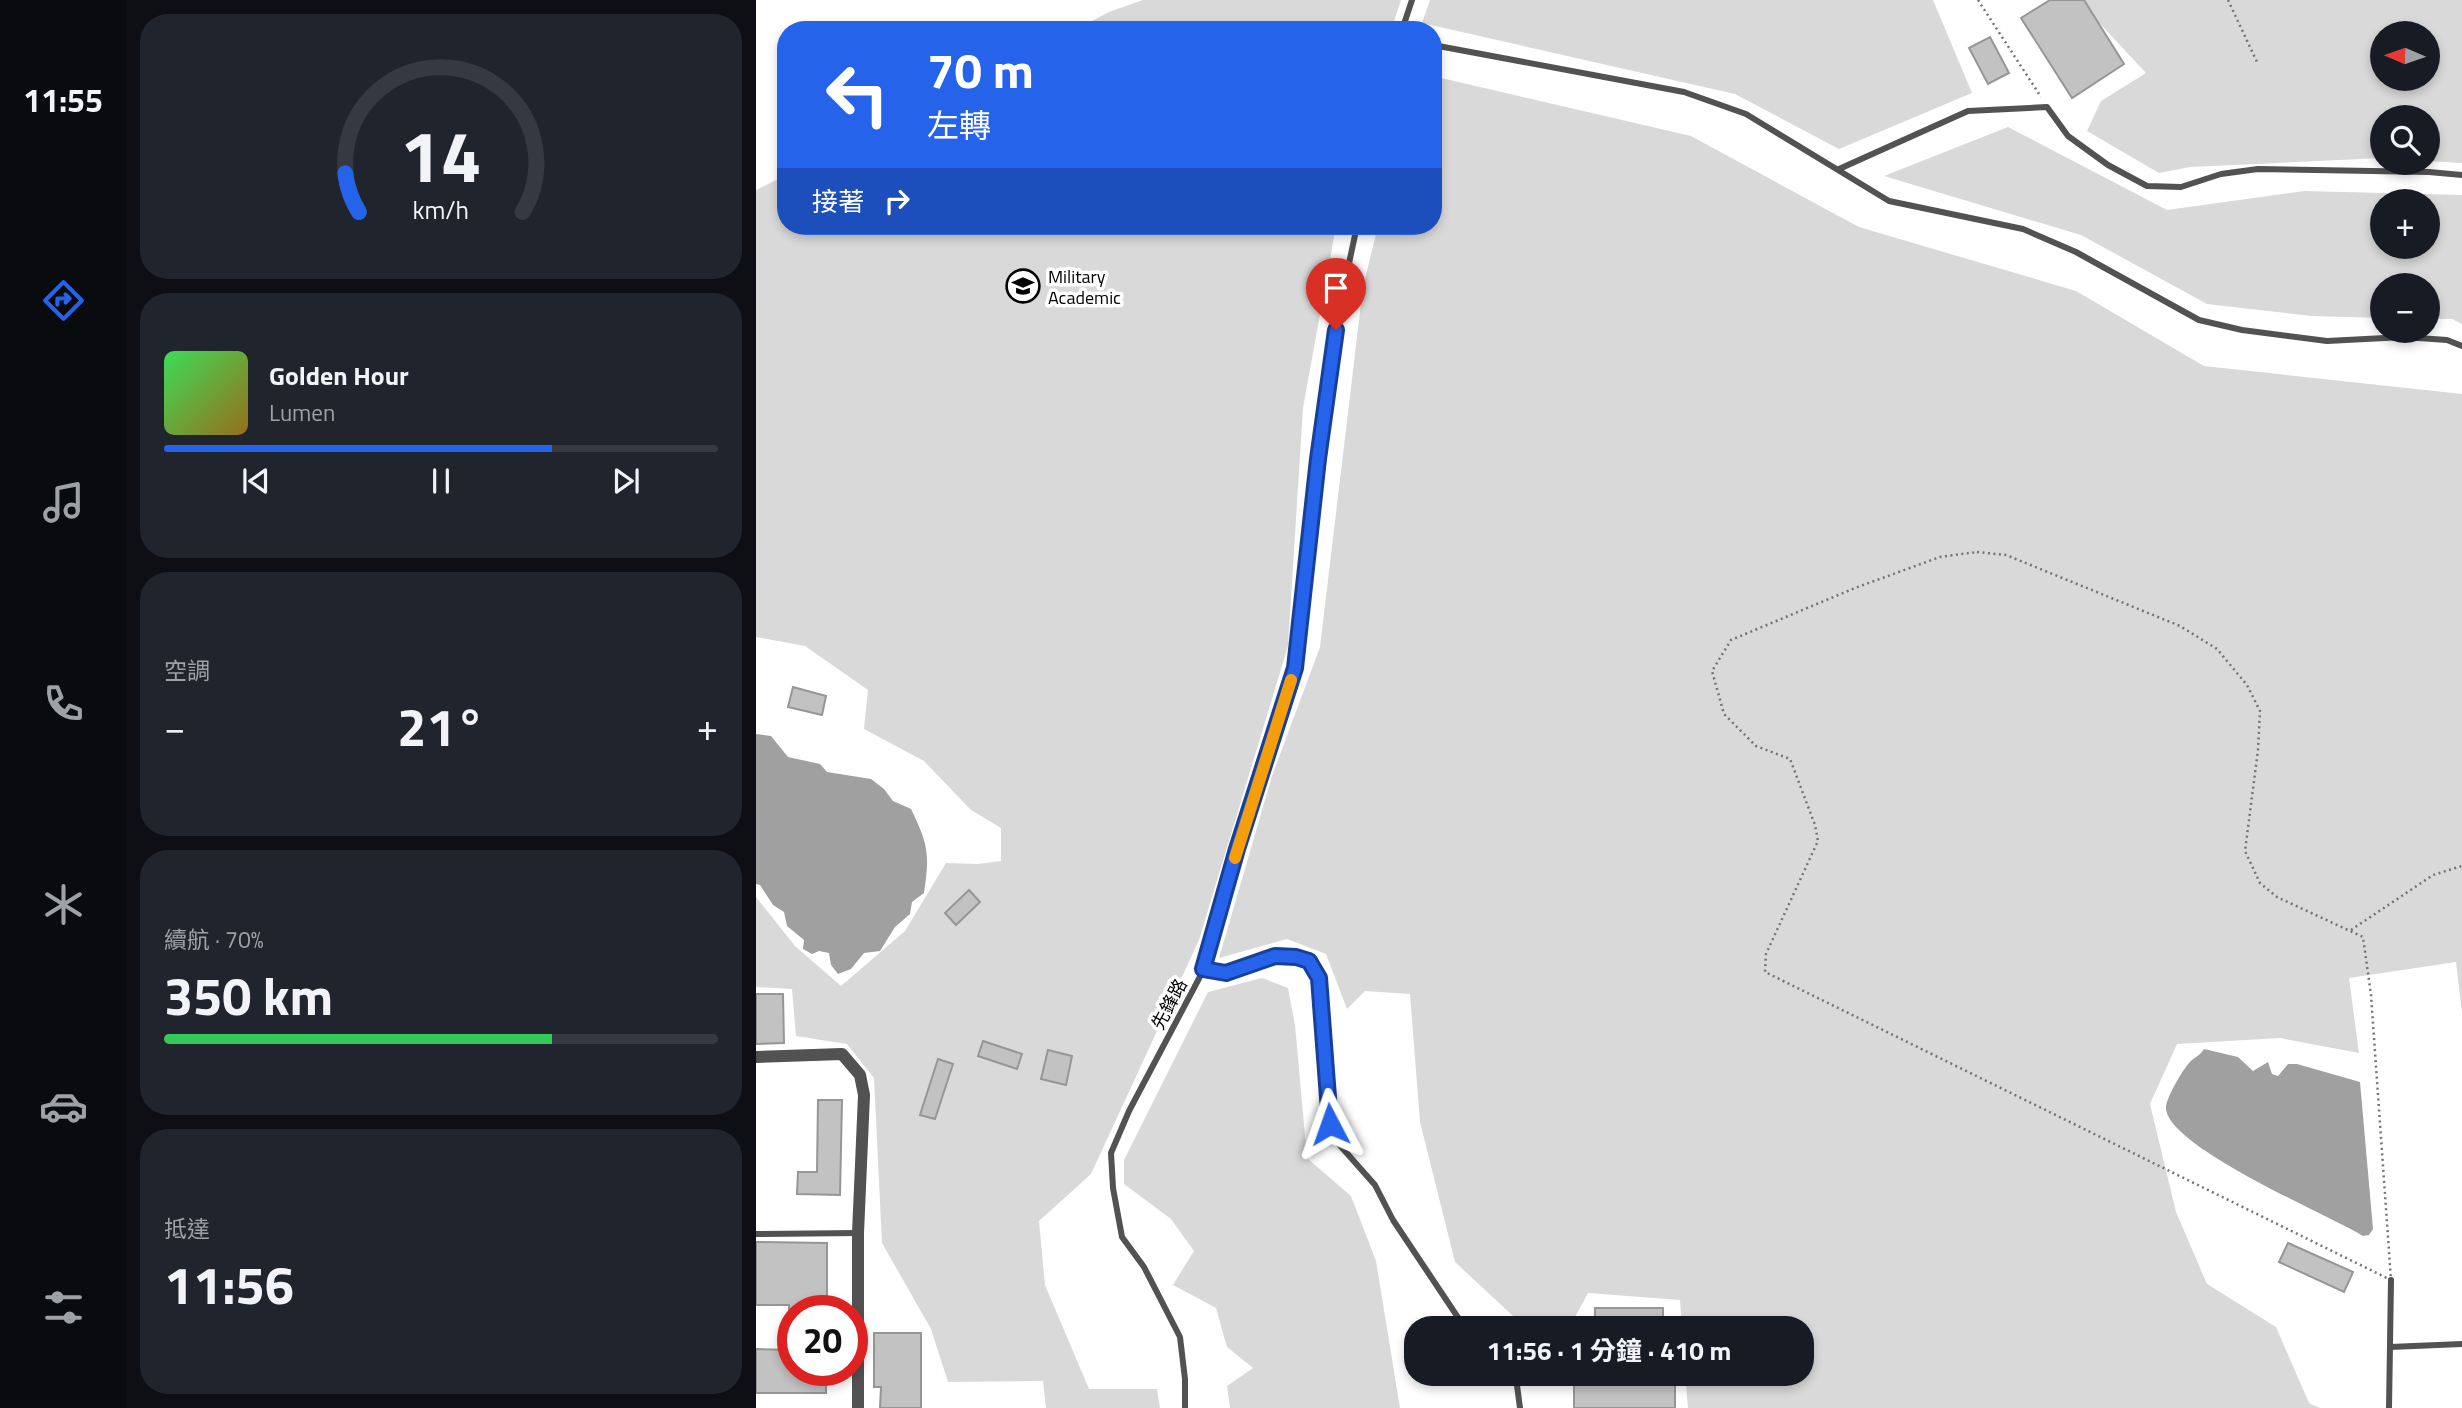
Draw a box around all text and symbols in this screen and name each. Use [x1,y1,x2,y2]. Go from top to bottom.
north arrow [2370,21,2440,91]
map controls [2370,21,2440,343]
text: 70 m [927,32,1034,107]
icon: left [812,49,903,140]
text: 11:55 [23,76,103,124]
text: 14 [400,101,482,211]
text: 左轉 [927,101,991,149]
button: search [2370,105,2440,175]
text: 接著 [812,182,864,221]
icon: right [878,182,916,220]
button: + [2370,189,2440,259]
text: km/h [413,191,469,229]
pin [1306,258,1366,330]
place label: Military Academic [1048,263,1121,311]
school or university icon: Military Academic [1004,267,1042,305]
icon: arrive [1317,269,1355,307]
button: − [2370,273,2440,343]
icon: directions [39,276,88,325]
text: Golden Hour [269,356,409,395]
text: Lumen [269,395,335,430]
icon: previous [237,462,275,500]
icon: pause [422,462,460,500]
icon: next [607,462,645,500]
icon: music [39,478,88,527]
text: 空調 [164,653,210,688]
icon: phone [39,679,88,728]
text: 21° [397,687,485,766]
text: − [164,698,185,756]
text: + [697,698,718,756]
icon: climate [39,880,88,929]
text: 續航 · 70% [164,922,264,957]
text: 350 km [164,956,333,1035]
street label: 先鋒路 [1144,974,1194,1034]
icon: car [39,1082,88,1131]
position arrow [1293,1087,1367,1161]
text: 抵達 [164,1211,210,1246]
text: 11:56 [164,1245,294,1324]
icon: filters [39,1283,88,1332]
speed limit sign: 20 [777,1295,868,1386]
text: 11:56 · 1 分鐘 · 410 m [1487,1331,1731,1370]

